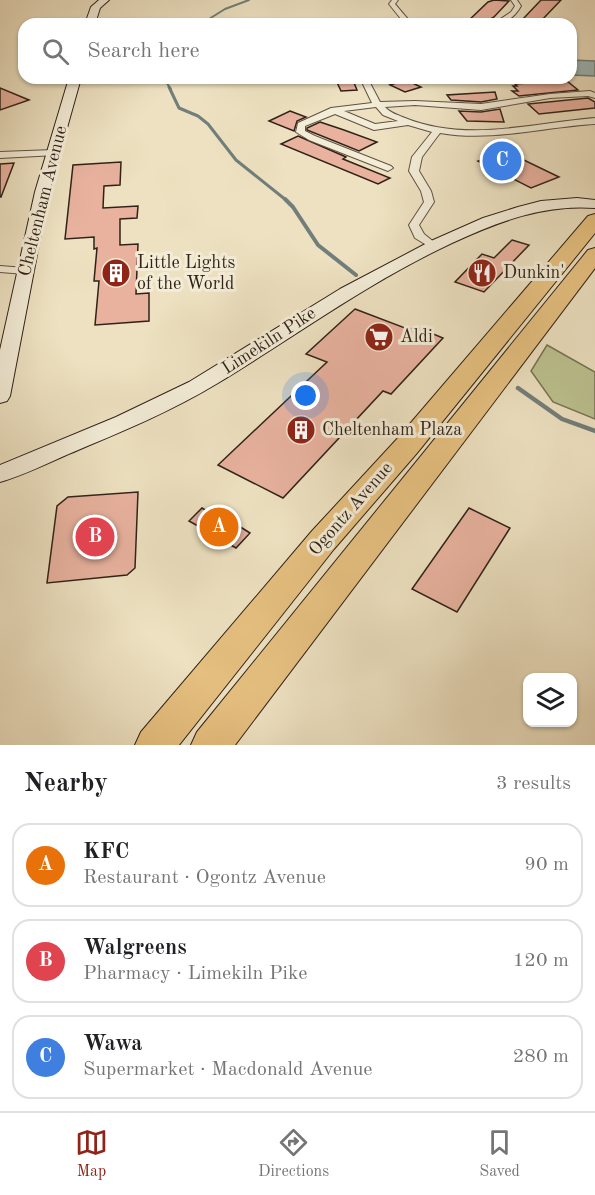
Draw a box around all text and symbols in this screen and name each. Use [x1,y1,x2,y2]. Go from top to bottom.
search box [18,18,577,84]
icon: search [39,35,72,68]
text: Search here [87,40,200,62]
street label: Cheltenham Avenue [16,124,70,278]
pin: C [482,138,522,184]
place label: Little Lights of the World [137,254,235,293]
building icon: Little Lights of the World [100,257,132,289]
restaurant icon: Dunkin' [466,257,498,289]
place label: Dunkin' [503,264,565,282]
street label: Limekiln Pike [219,304,319,378]
supermarket icon: Aldi [363,321,395,353]
place label: Aldi [400,328,433,346]
your location [291,381,320,410]
building icon: Cheltenham Plaza [285,414,317,446]
place label: Cheltenham Plaza [322,421,462,439]
street label: Ogontz Avenue [306,459,396,559]
pin: A [200,504,238,550]
pin: B [76,514,115,560]
map controls [523,673,577,727]
button: layers [523,673,577,727]
text: Nearby [24,771,108,797]
text: 3 results [496,774,571,794]
text: KFC [83,841,129,863]
text: A [38,855,53,875]
text: 90 m [524,855,569,875]
text: Restaurant · Ogontz Avenue [83,868,326,888]
text: Walgreens [83,937,187,959]
text: B [38,951,53,971]
text: 120 m [513,951,569,971]
text: Pharmacy · Limekiln Pike [83,964,308,984]
text: Wawa [83,1033,143,1055]
text: C [39,1047,52,1067]
text: 280 m [513,1047,569,1067]
text: Supermarket · Macdonald Avenue [83,1060,373,1080]
tab: Map [75,1126,108,1182]
tab: Directions [258,1126,329,1182]
tab: Saved [479,1126,520,1182]

